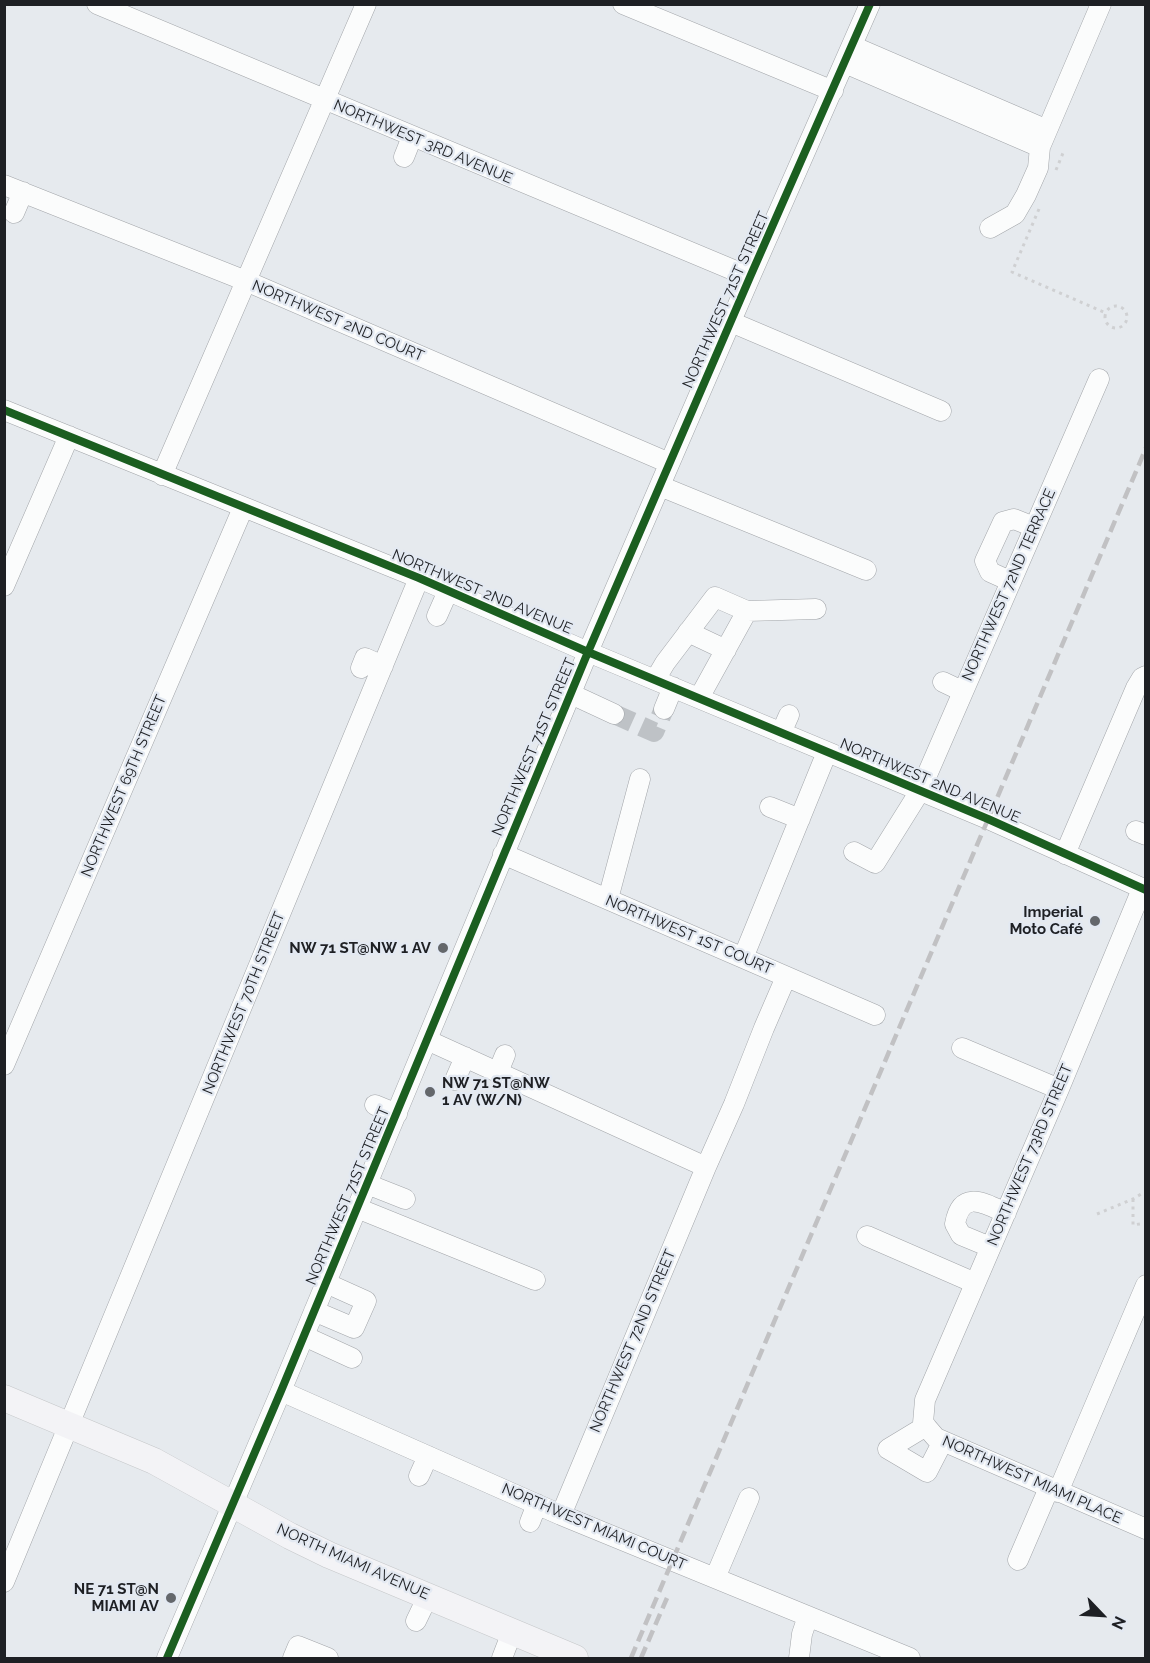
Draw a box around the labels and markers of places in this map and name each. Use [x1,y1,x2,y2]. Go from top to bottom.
place label: Imperial Moto Café [1010,903,1083,938]
marker: Imperial Moto Café [1088,914,1102,928]
place label: NW 71 ST@NW 1 AV [289,939,431,957]
marker: NW 71 ST@NW 1 AV [436,941,450,955]
place label: NW 71 ST@NW 1 AV (W/N) [442,1074,550,1109]
marker: NW 71 ST@NW 1 AV (W/N) [423,1085,437,1099]
place label: NE 71 ST@N MIAMI AV [74,1580,159,1615]
marker: NE 71 ST@N MIAMI AV [164,1591,178,1605]

